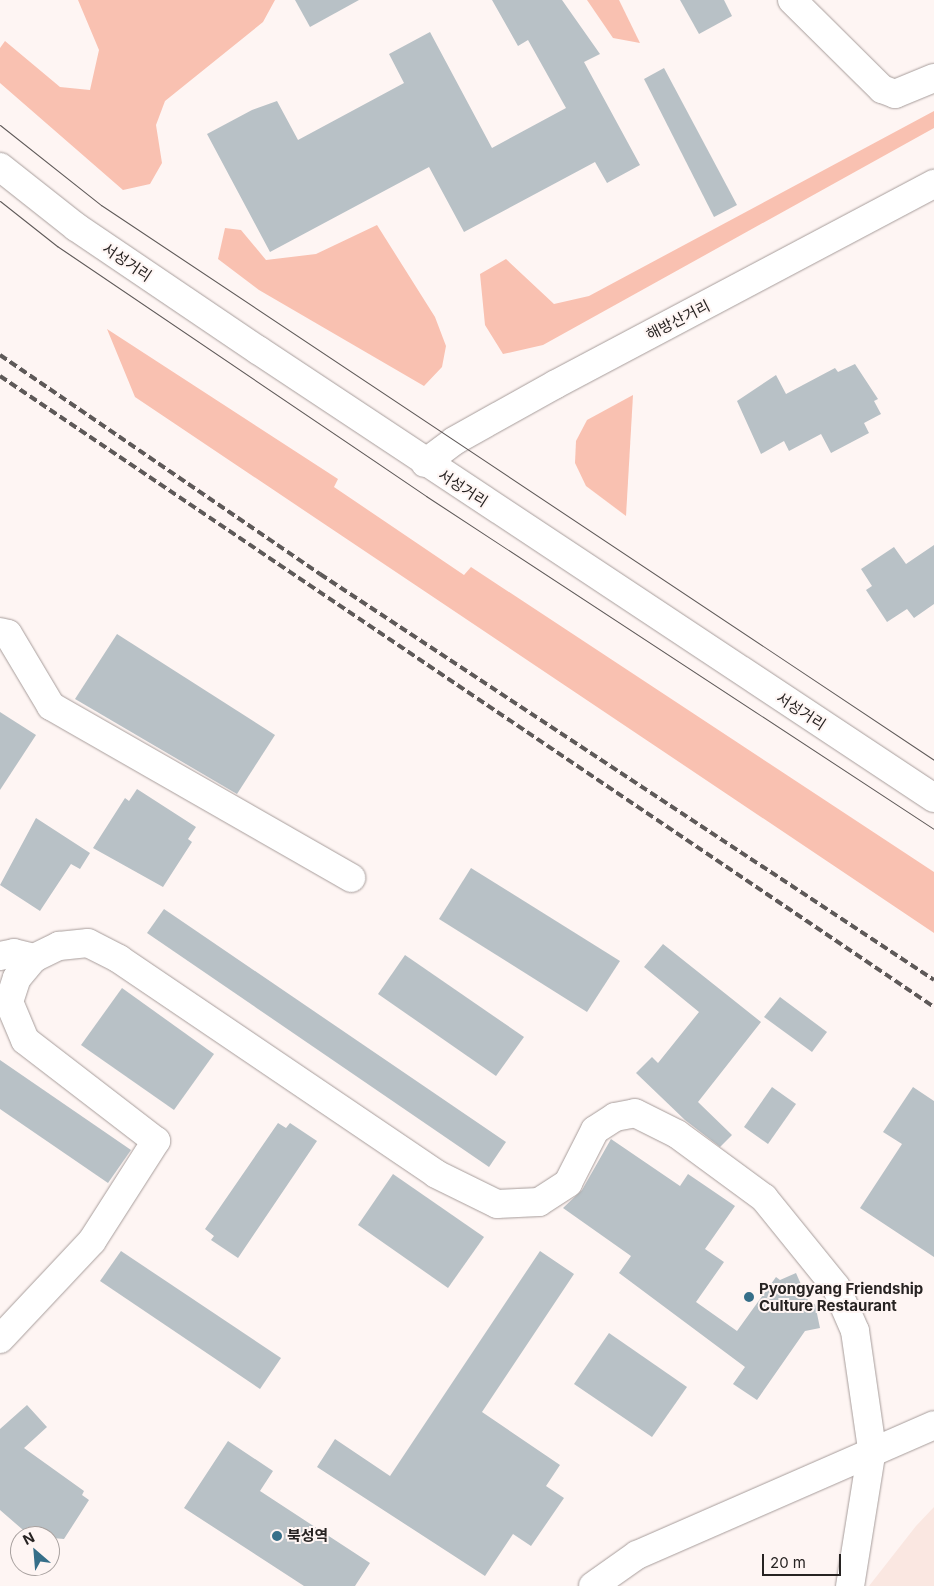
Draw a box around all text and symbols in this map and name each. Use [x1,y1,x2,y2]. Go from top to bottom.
street label: 서성거리 [99,239,155,285]
street label: 해방산거리 [643,296,713,344]
street label: 서성거리 [435,465,491,511]
street label: 서성거리 [773,688,829,734]
place label: Pyongyang Friendship Culture Restaurant [759,1279,923,1314]
marker: Pyongyang Friendship Culture Restaurant [743,1291,755,1303]
north arrow [10,1526,60,1576]
place label: 북성역 [287,1527,328,1545]
text: N [20,1528,37,1548]
marker: 북성역 [271,1530,283,1542]
scale bar [764,1544,843,1576]
text: 20 m [770,1553,806,1572]

